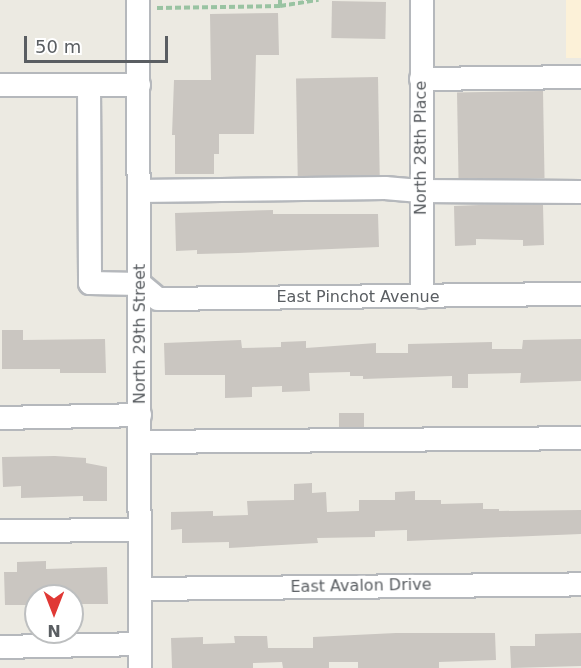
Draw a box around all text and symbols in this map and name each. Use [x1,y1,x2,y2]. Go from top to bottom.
scale bar [27,24,171,62]
text: 50 m [35,36,81,57]
street label: North 28th Place [411,81,431,215]
street label: North 29th Street [130,264,150,404]
street label: East Pinchot Avenue [276,287,440,307]
street label: East Avalon Drive [290,575,432,597]
north arrow [24,584,84,644]
text: N [47,621,61,640]

